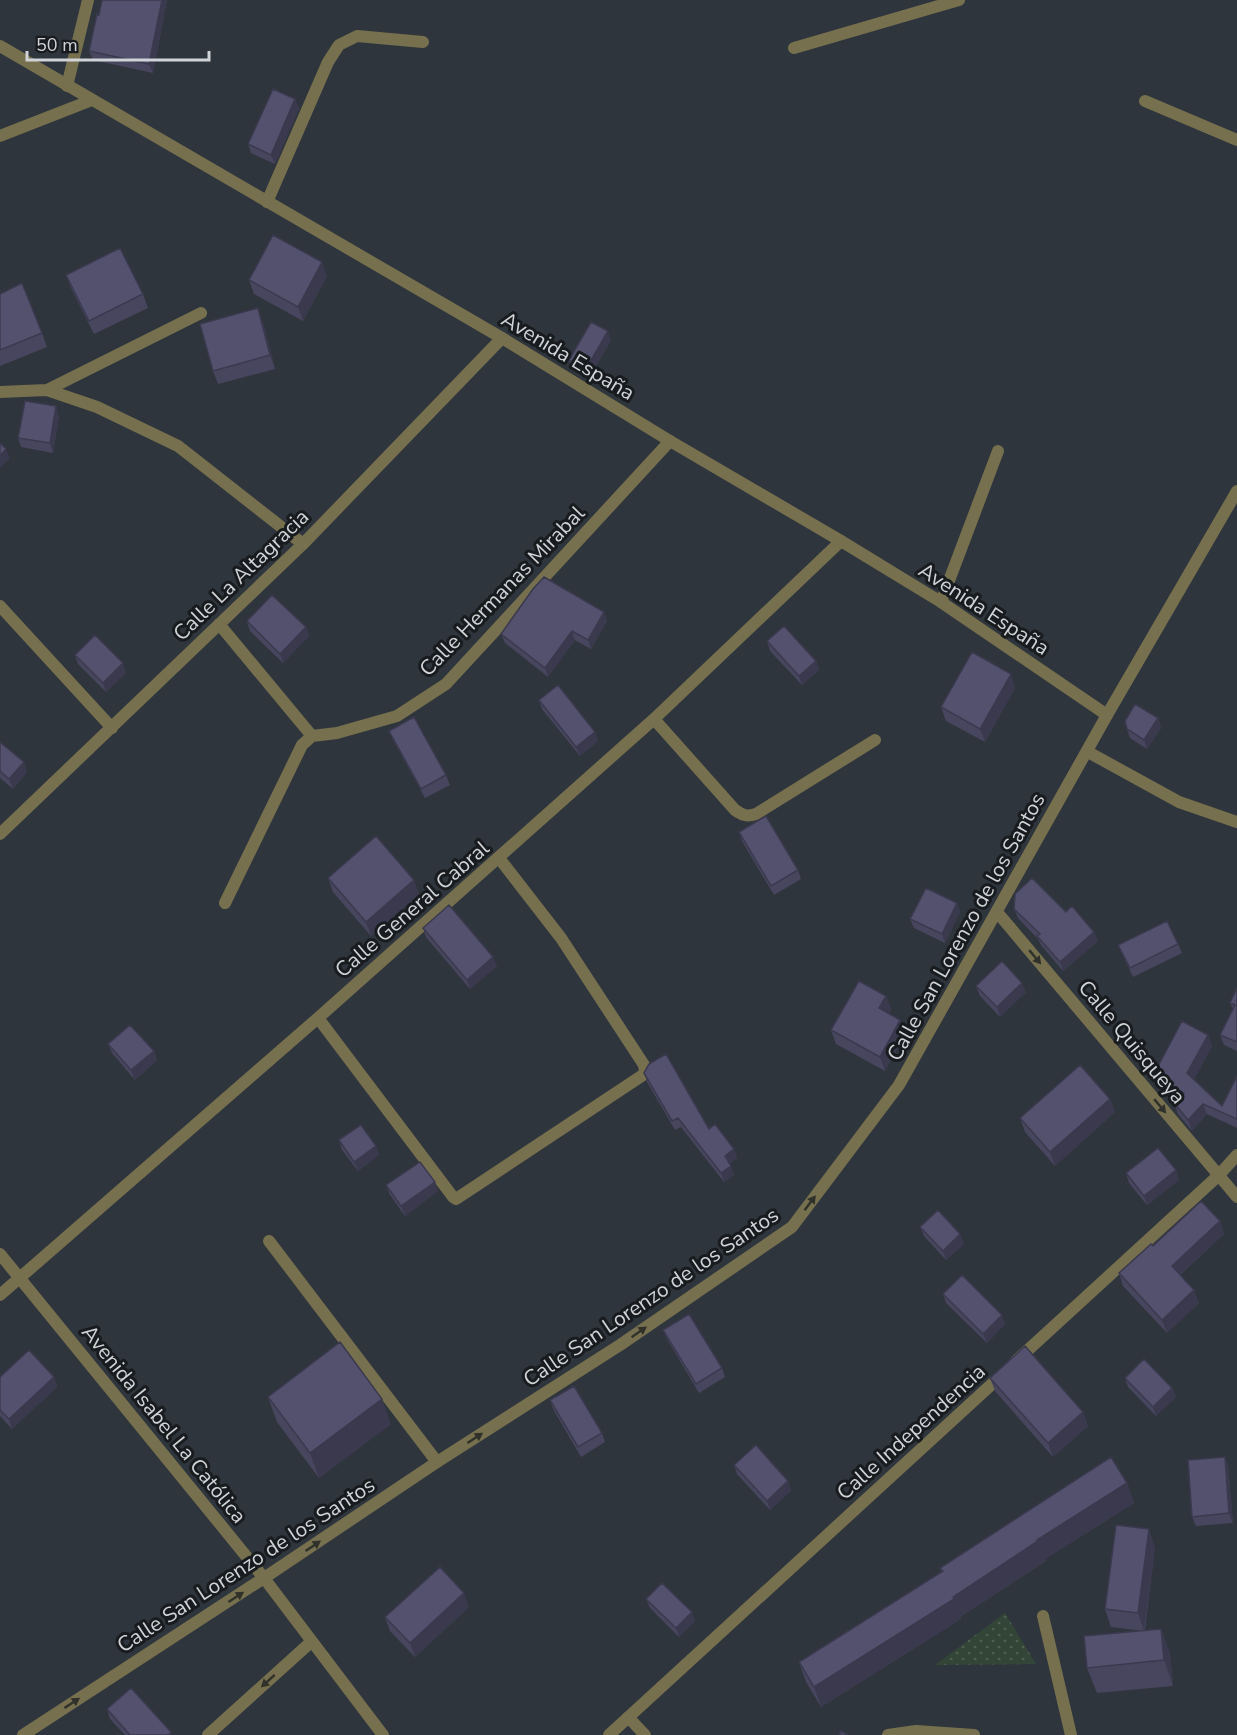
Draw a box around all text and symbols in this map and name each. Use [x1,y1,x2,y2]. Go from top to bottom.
scale bar [27,24,208,62]
text: 50 m [36,33,78,57]
street label: Avenida España [496,305,640,407]
street label: Calle Hermanas Mirabal [413,499,591,682]
street label: Calle La Altagracia [167,503,315,647]
street label: Avenida España [913,556,1055,662]
street label: Calle San Lorenzo de los Santos [880,788,1052,1066]
street label: Calle General Cabral [329,834,496,984]
one-way arrow [1028,949,1041,965]
street label: Calle Quisqueya [1072,974,1192,1110]
one-way arrow [1154,1098,1167,1114]
one-way arrow [804,1195,816,1210]
street label: Calle San Lorenzo de los Santos [518,1201,784,1393]
street label: Avenida Isabel La Católica [75,1319,253,1529]
one-way arrow [631,1327,647,1338]
street label: Calle Independencia [831,1358,991,1506]
one-way arrow [467,1432,483,1443]
street label: Calle San Lorenzo de los Santos [112,1471,380,1659]
one-way arrow [305,1540,321,1551]
one-way arrow [227,1591,243,1603]
one-way arrow [260,1674,275,1688]
one-way arrow [64,1698,80,1709]

